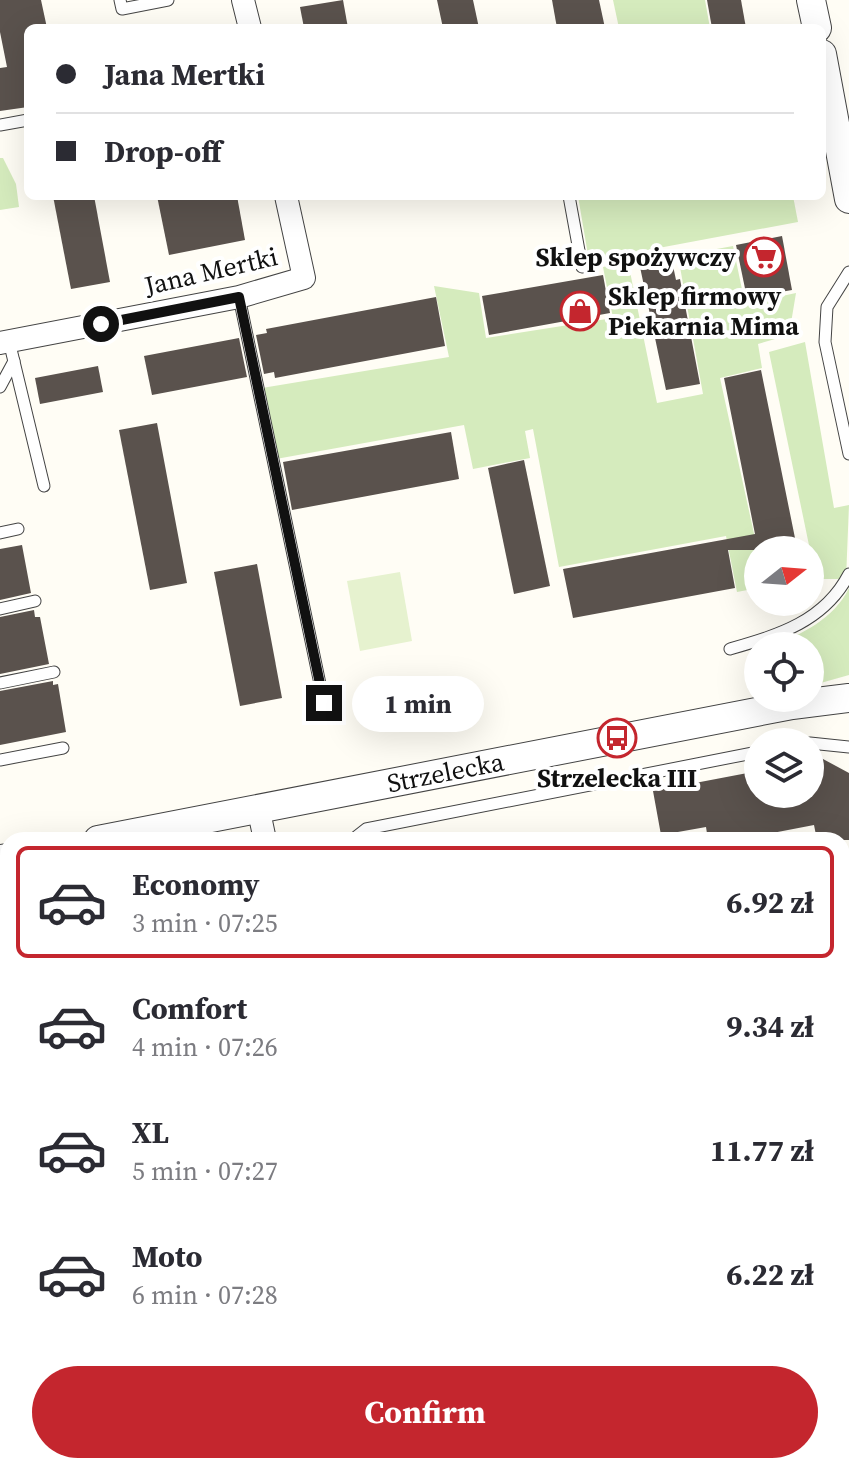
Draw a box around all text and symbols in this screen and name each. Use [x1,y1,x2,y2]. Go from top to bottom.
text: Jana Mertki [104,54,265,95]
text: Drop-off [104,131,222,172]
supermarket icon: Sklep spożywczy [743,236,785,278]
street label: Jana Mertki [140,238,281,304]
place label: Sklep spożywczy [536,239,736,275]
place label: Sklep firmowy Piekarnia Mima [608,278,799,344]
shop icon: Sklep firmowy Piekarnia Mima [559,290,601,332]
route start [83,306,119,342]
north arrow [744,536,824,616]
map controls [744,536,824,808]
button: locate [744,632,824,712]
callout: 1 min [352,675,484,731]
route end [306,685,342,721]
text: 1 min [384,686,452,722]
bus stop icon: Strzelecka III [596,717,638,759]
button: layers [744,728,824,808]
street label: Strzelecka [384,743,508,801]
place label: Strzelecka III [537,760,697,796]
text: Economy [132,864,260,905]
icon: car [36,866,108,938]
text: 6.92 zł [726,882,814,923]
text: 3 min · 07:25 [132,905,278,941]
text: Comfort [132,988,247,1029]
icon: car [36,990,108,1062]
text: 9.34 zł [726,1006,814,1047]
text: 4 min · 07:26 [132,1029,278,1065]
text: XL [132,1112,169,1153]
icon: car [36,1114,108,1186]
text: 11.77 zł [710,1130,814,1171]
text: 5 min · 07:27 [132,1153,278,1189]
text: Moto [132,1236,203,1277]
icon: car [36,1238,108,1310]
text: 6.22 zł [726,1254,814,1295]
text: 6 min · 07:28 [132,1277,278,1313]
button: Confirm [32,1366,818,1458]

